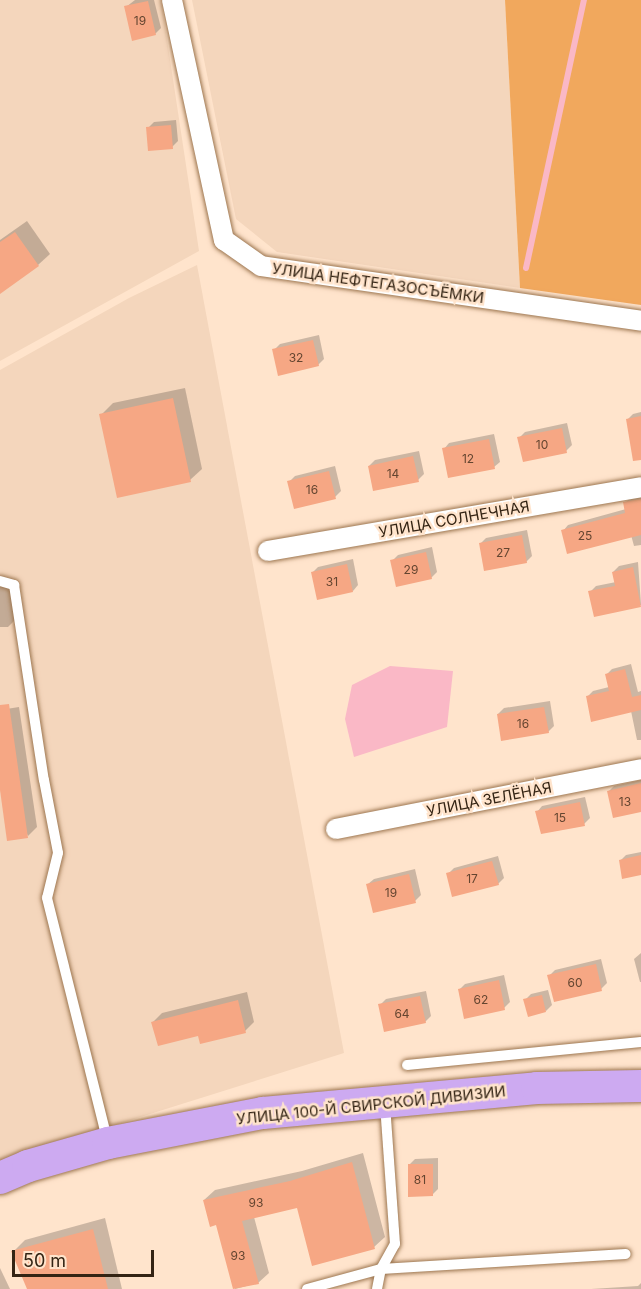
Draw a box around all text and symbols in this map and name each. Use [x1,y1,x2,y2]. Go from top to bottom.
house number: 19 [134,14,146,28]
street label: УЛИЦА НЕФТЕГАЗОСЪЁМКИ [271,259,485,307]
house number: 32 [289,351,303,365]
house number: 10 [536,438,548,452]
house number: 12 [462,452,474,466]
house number: 14 [387,467,399,481]
house number: 16 [306,483,318,497]
street label: УЛИЦА СОЛНЕЧНАЯ [377,497,531,541]
house number: 25 [578,529,592,543]
house number: 27 [496,546,510,560]
house number: 29 [404,563,418,577]
house number: 31 [326,575,338,589]
house number: 16 [517,717,529,731]
street label: УЛИЦА ЗЕЛЁНАЯ [425,778,553,820]
house number: 13 [619,795,631,809]
house number: 15 [554,811,566,825]
house number: 17 [466,872,478,886]
house number: 19 [385,886,397,900]
house number: 60 [567,976,583,990]
house number: 62 [474,993,488,1007]
house number: 64 [394,1007,410,1021]
street label: УЛИЦА 100-Й СВИРСКОЙ ДИВИЗИИ [236,1082,506,1128]
house number: 81 [414,1173,426,1187]
house number: 93 [249,1196,263,1210]
scale bar [15,1238,158,1276]
house number: 93 [231,1249,245,1263]
text: 50 m [23,1250,66,1271]

